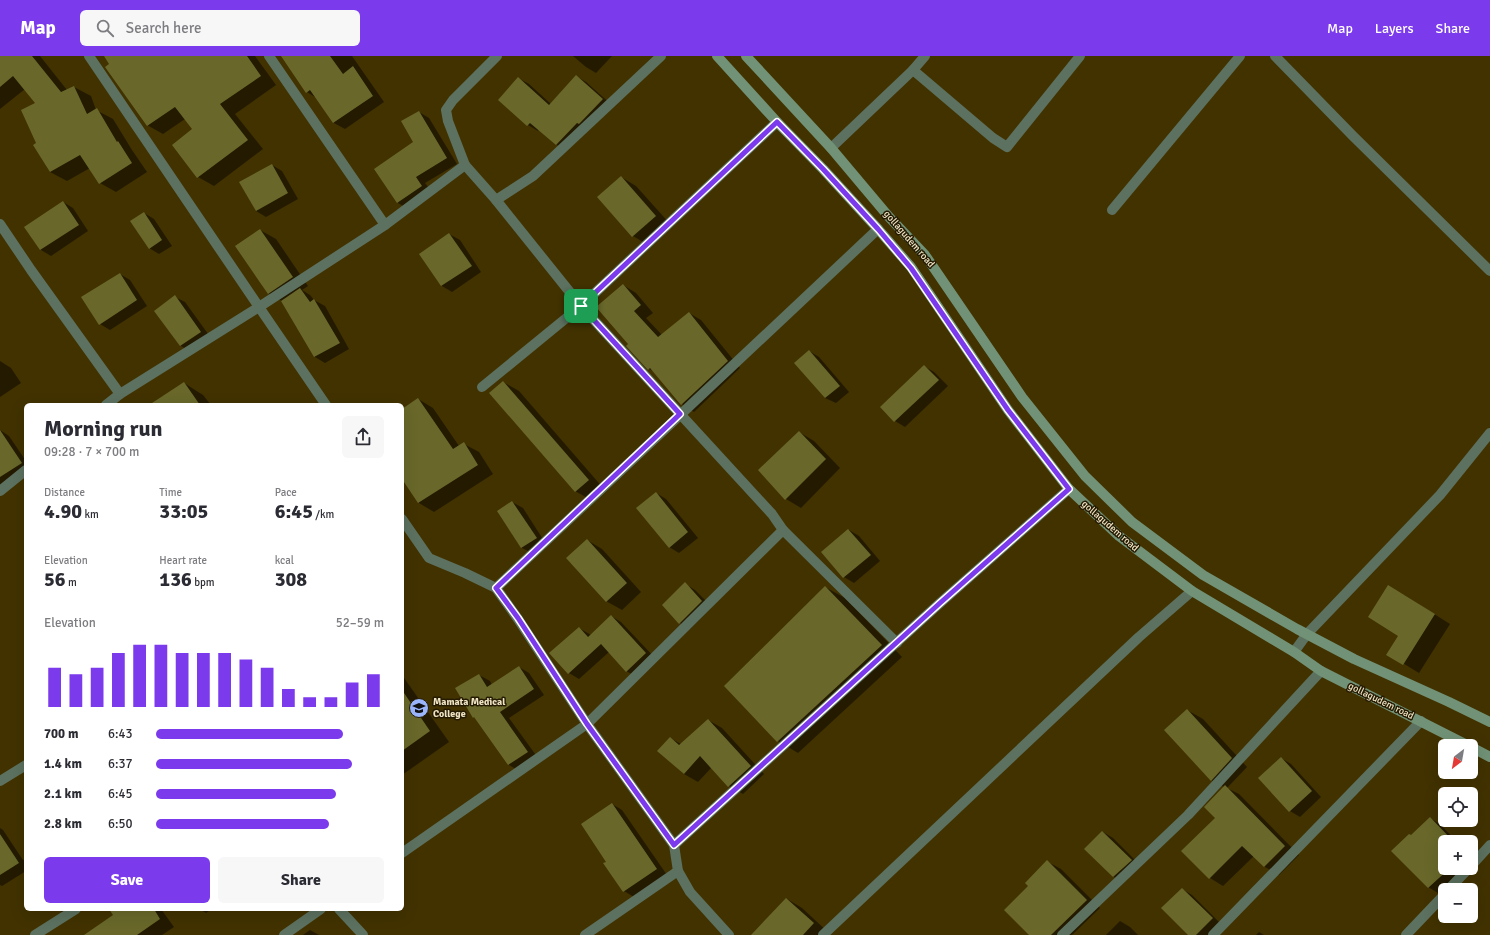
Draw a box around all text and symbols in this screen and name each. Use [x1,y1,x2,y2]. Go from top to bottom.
search box [80,10,360,46]
text: Map [20,16,56,40]
icon: search [94,17,116,39]
text: Search here [126,19,201,37]
text: Map [1327,20,1353,37]
text: Layers [1375,20,1414,37]
text: Share [1436,20,1470,37]
street label: gollagudem road [881,208,937,270]
pin [564,289,598,323]
icon: arrive [570,295,592,317]
text: Morning run [44,415,163,442]
button: share [342,416,384,458]
text: 09:28 · 7 × 700 m [44,444,139,460]
text: Distance [44,486,85,499]
text: Time [159,486,182,499]
text: Pace [275,486,297,499]
street label: gollagudem road [1079,498,1141,554]
text: 4.90 [44,499,82,524]
text: 33:05 [159,499,208,524]
text: 6:45 [275,499,313,524]
text: km [82,508,99,521]
text: /km [313,508,334,521]
text: Elevation [44,554,88,567]
text: Heart rate [159,554,207,567]
text: kcal [275,554,294,567]
text: 56 [44,567,66,592]
text: 136 [159,567,192,592]
text: 308 [275,567,307,592]
text: m [66,576,77,589]
text: bpm [192,576,215,589]
text: Elevation [44,615,96,631]
text: 52–59 m [336,615,384,631]
street label: gollagudem road [1346,680,1416,722]
place label: Mamata Medical College [433,696,505,720]
school or university icon: Mamata Medical College [408,697,430,719]
text: 700 m [44,726,78,742]
text: 6:43 [108,726,133,742]
north arrow [1438,739,1478,779]
map controls [1438,739,1478,923]
text: 1.4 km [44,756,82,772]
text: 6:37 [108,756,133,772]
text: 2.1 km [44,786,82,802]
text: 6:45 [108,786,133,802]
button: locate [1438,787,1478,827]
text: 2.8 km [44,816,82,832]
text: 6:50 [108,816,133,832]
button: + [1438,835,1478,875]
button: Save [44,857,210,903]
button: Share [218,857,384,903]
button: − [1438,883,1478,923]

